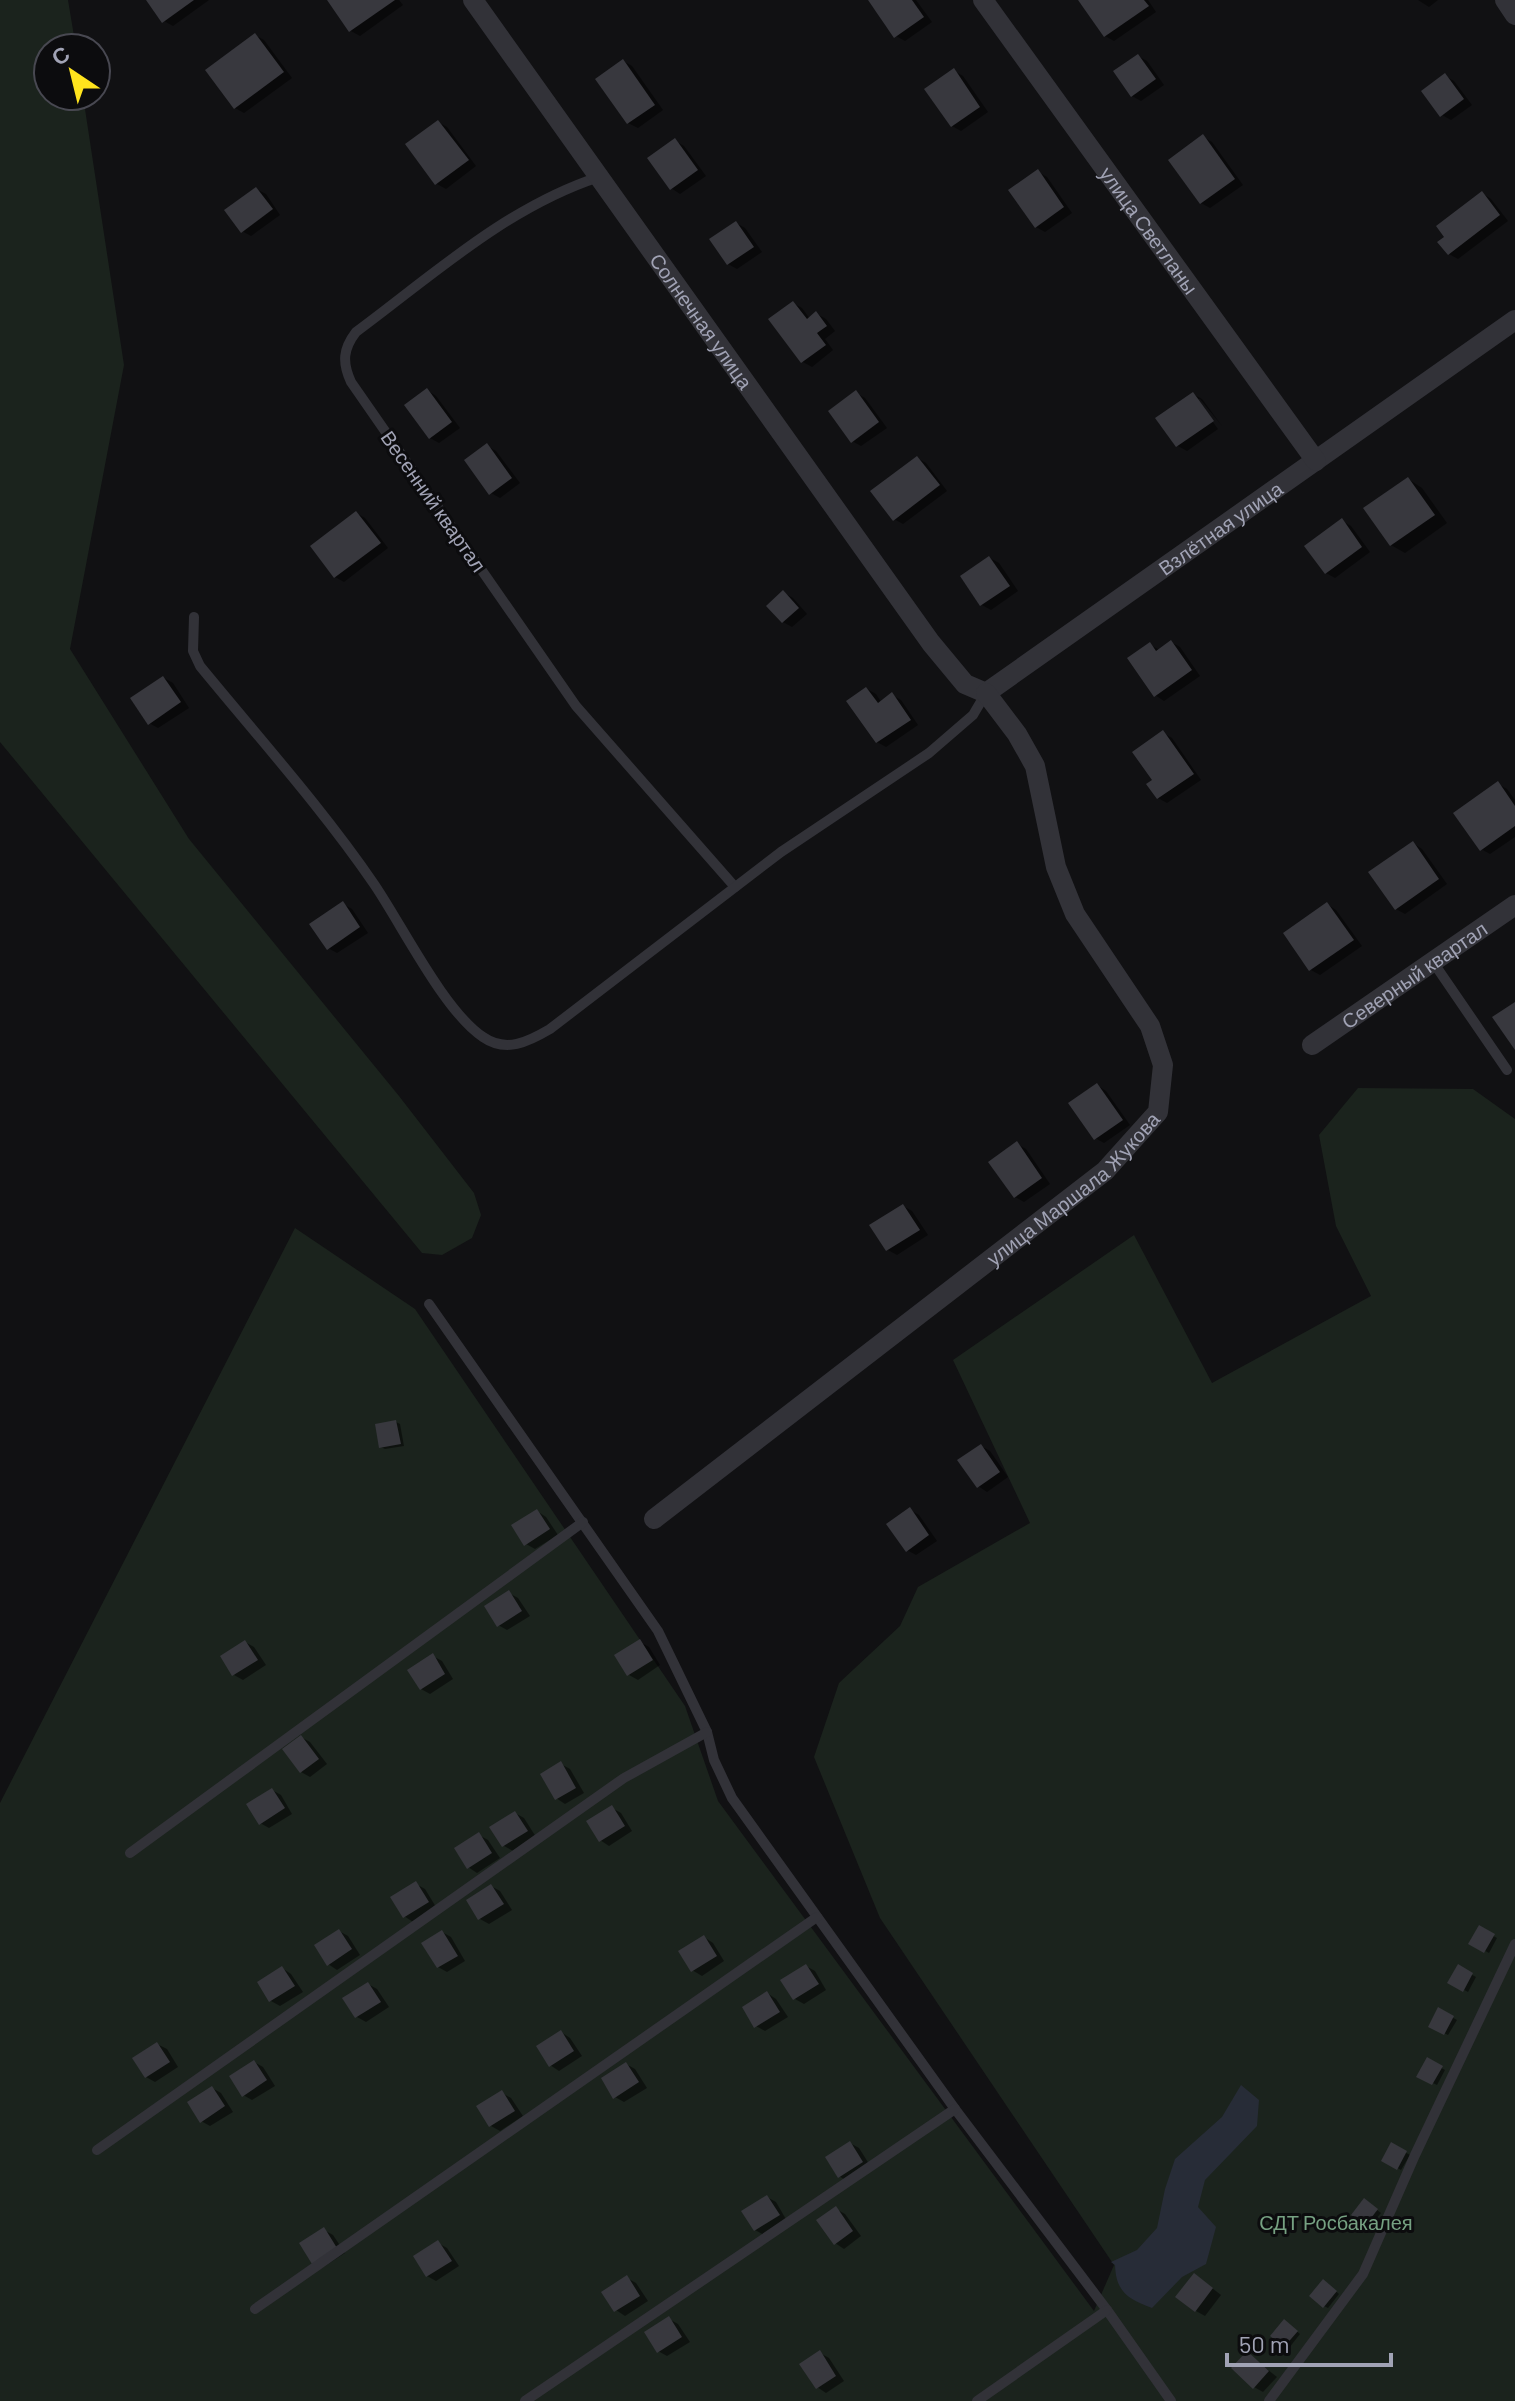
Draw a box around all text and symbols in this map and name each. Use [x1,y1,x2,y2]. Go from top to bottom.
north arrow [32,32,112,112]
text: С [46,40,74,70]
street label: улица Светланы [1095,162,1203,299]
street label: Солнечная улица [645,248,758,394]
street label: Весенний квартал [376,426,492,576]
street label: Взлётная улица [1153,475,1288,580]
street label: Северный квартал [1337,916,1491,1033]
street label: улица Маршала Жукова [982,1106,1165,1270]
park label: СДТ Росбакалея [1259,2210,1413,2234]
scale bar [1227,2317,1391,2367]
text: 50 m [1239,2329,1290,2358]

